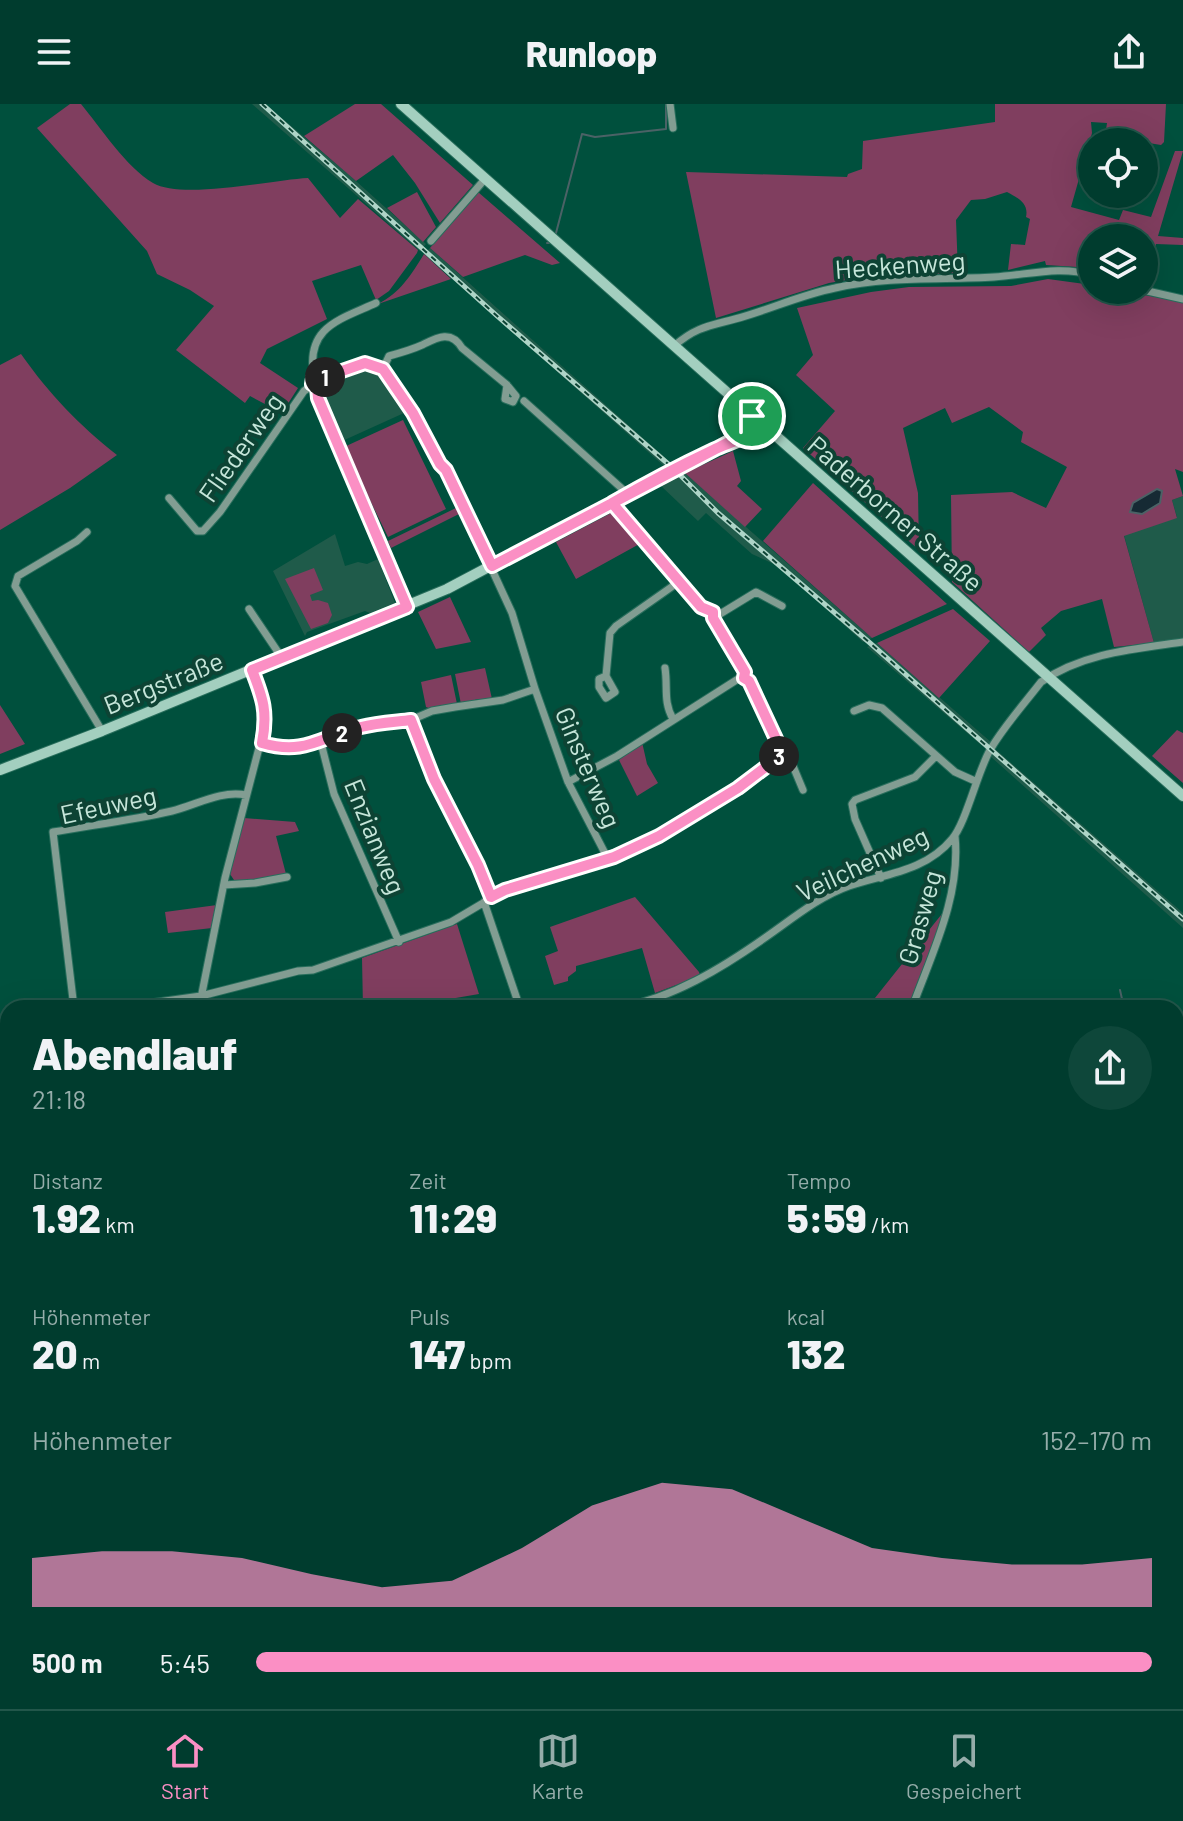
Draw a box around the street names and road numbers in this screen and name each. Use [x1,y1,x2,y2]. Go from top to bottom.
street label: Heckenweg [834,244,966,284]
street label: Fliederweg [191,387,289,507]
street label: Paderborner Straße [802,429,990,597]
street label: Bergstraße [99,644,227,720]
street label: Ginsterweg [550,702,628,832]
street label: Enzianweg [339,774,413,898]
street label: Efeuweg [57,779,159,829]
street label: Veilchenweg [791,819,933,907]
street label: Grasweg [891,866,947,968]

